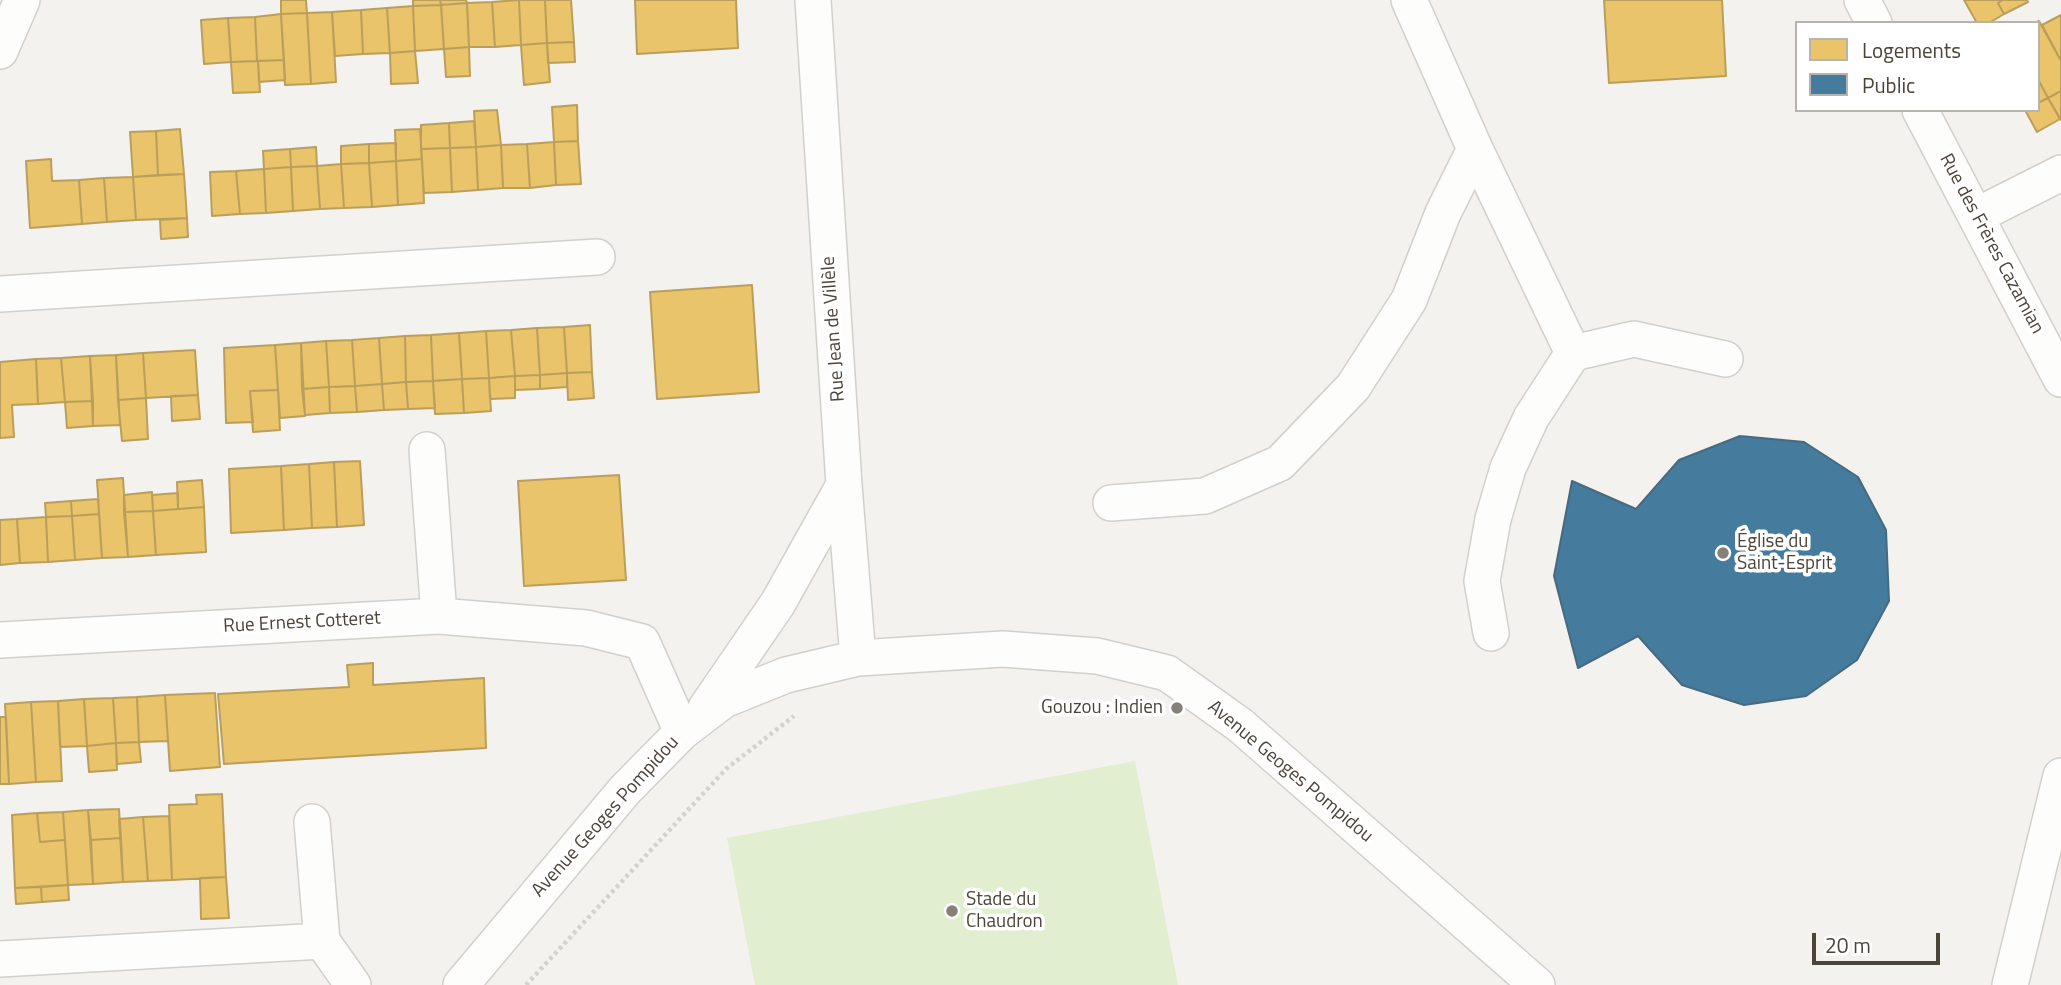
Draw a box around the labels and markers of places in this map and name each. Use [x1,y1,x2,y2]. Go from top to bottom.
place label: Église du Saint-Esprit [1737,531,1832,575]
marker: Église du Saint-Esprit [1715,545,1731,561]
place label: Gouzou : Indien [1041,697,1163,719]
marker: Gouzou : Indien [1169,700,1185,716]
place label: Stade du Chaudron [966,889,1043,933]
marker: Stade du Chaudron [944,903,960,919]

